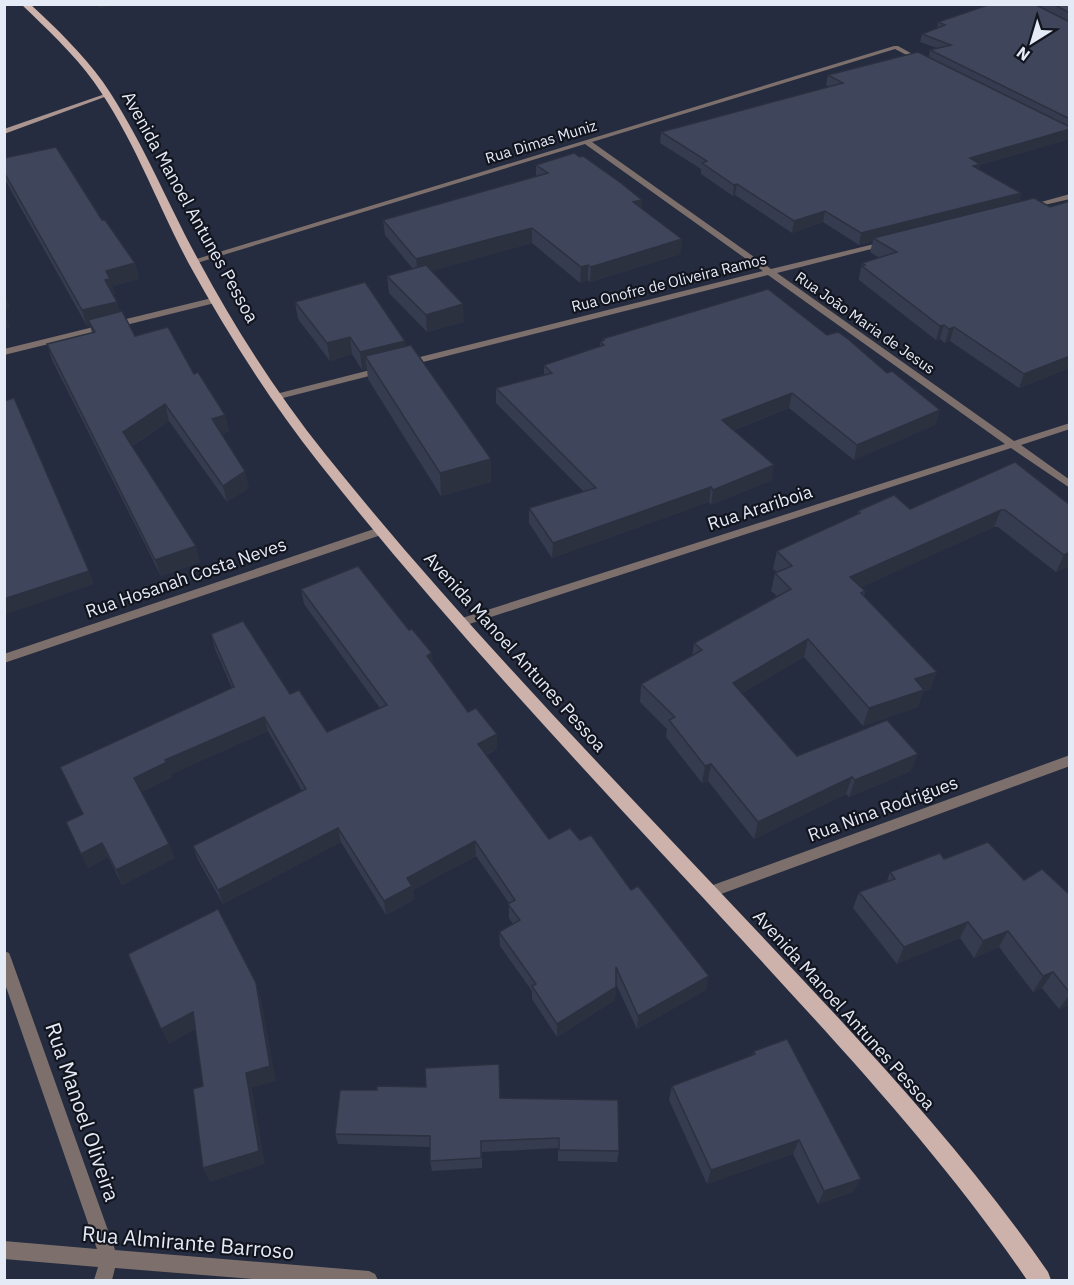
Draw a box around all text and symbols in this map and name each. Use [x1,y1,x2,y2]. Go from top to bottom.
north arrow [1002,12,1062,72]
text: N [1012,43,1034,65]
street label: Avenida Manoel Antunes Pessoa [117,87,264,327]
street label: Rua Dimas Muniz [483,116,599,167]
street label: Rua Onofre de Oliveira Ramos [569,249,769,316]
street label: Rua João Maria de Jesus [792,267,939,378]
street label: Rua Arariboia [704,480,816,535]
street label: Rua Hosanah Costa Neves [82,532,289,623]
street label: Avenida Manoel Antunes Pessoa [419,547,612,757]
street label: Rua Nina Rodrigues [805,771,961,846]
street label: Avenida Manoel Antunes Pessoa [748,905,941,1115]
street label: Rua Manoel Oliveira [39,1019,127,1205]
street label: Rua Almirante Barroso [81,1219,295,1265]

